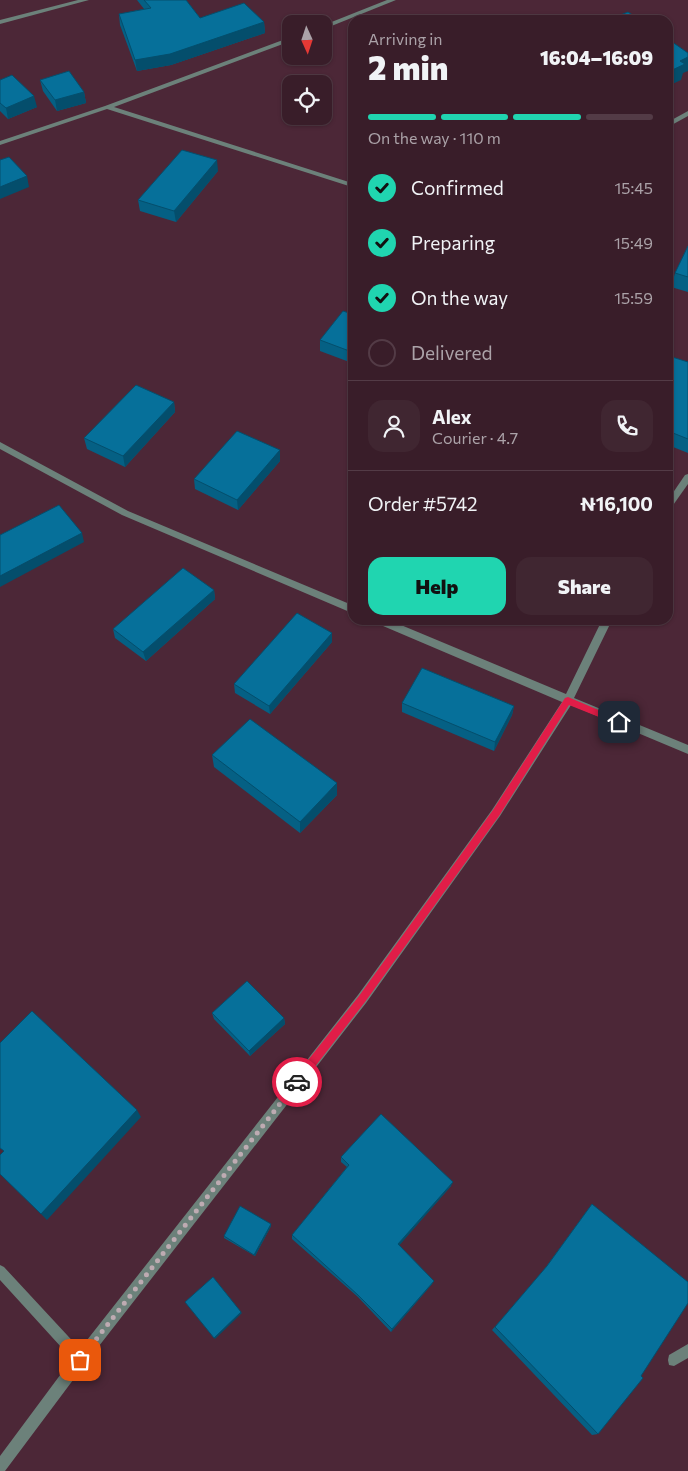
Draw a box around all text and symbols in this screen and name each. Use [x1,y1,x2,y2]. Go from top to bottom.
north arrow [282,15,332,65]
map controls [282,15,332,125]
text: Arriving in [368,29,442,48]
text: 16:04–16:09 [540,46,653,69]
text: 2 min [368,47,448,87]
button: locate [282,75,332,125]
text: On the way · 110 m [368,128,501,147]
icon: check [368,174,396,202]
text: Confirmed [411,176,504,199]
text: 15:45 [614,178,653,197]
icon: check [368,229,396,257]
text: Preparing [411,231,495,254]
text: 15:49 [614,233,653,252]
icon: check [368,284,396,312]
text: On the way [411,286,508,309]
text: 15:59 [614,288,653,307]
text: Delivered [411,341,492,364]
button: person [368,400,420,452]
button: phone [601,400,653,452]
text: Alex [432,405,472,428]
text: Courier · 4.7 [432,428,518,447]
text: Order #5742 [368,492,477,515]
text: ₦16,100 [580,492,653,515]
button: Help [368,557,506,615]
button: Share [516,557,653,615]
pin [598,701,640,743]
icon: home [605,708,633,736]
courier [272,1057,322,1107]
icon: car [283,1068,311,1096]
pin [59,1339,101,1381]
icon: bag [66,1346,94,1374]

